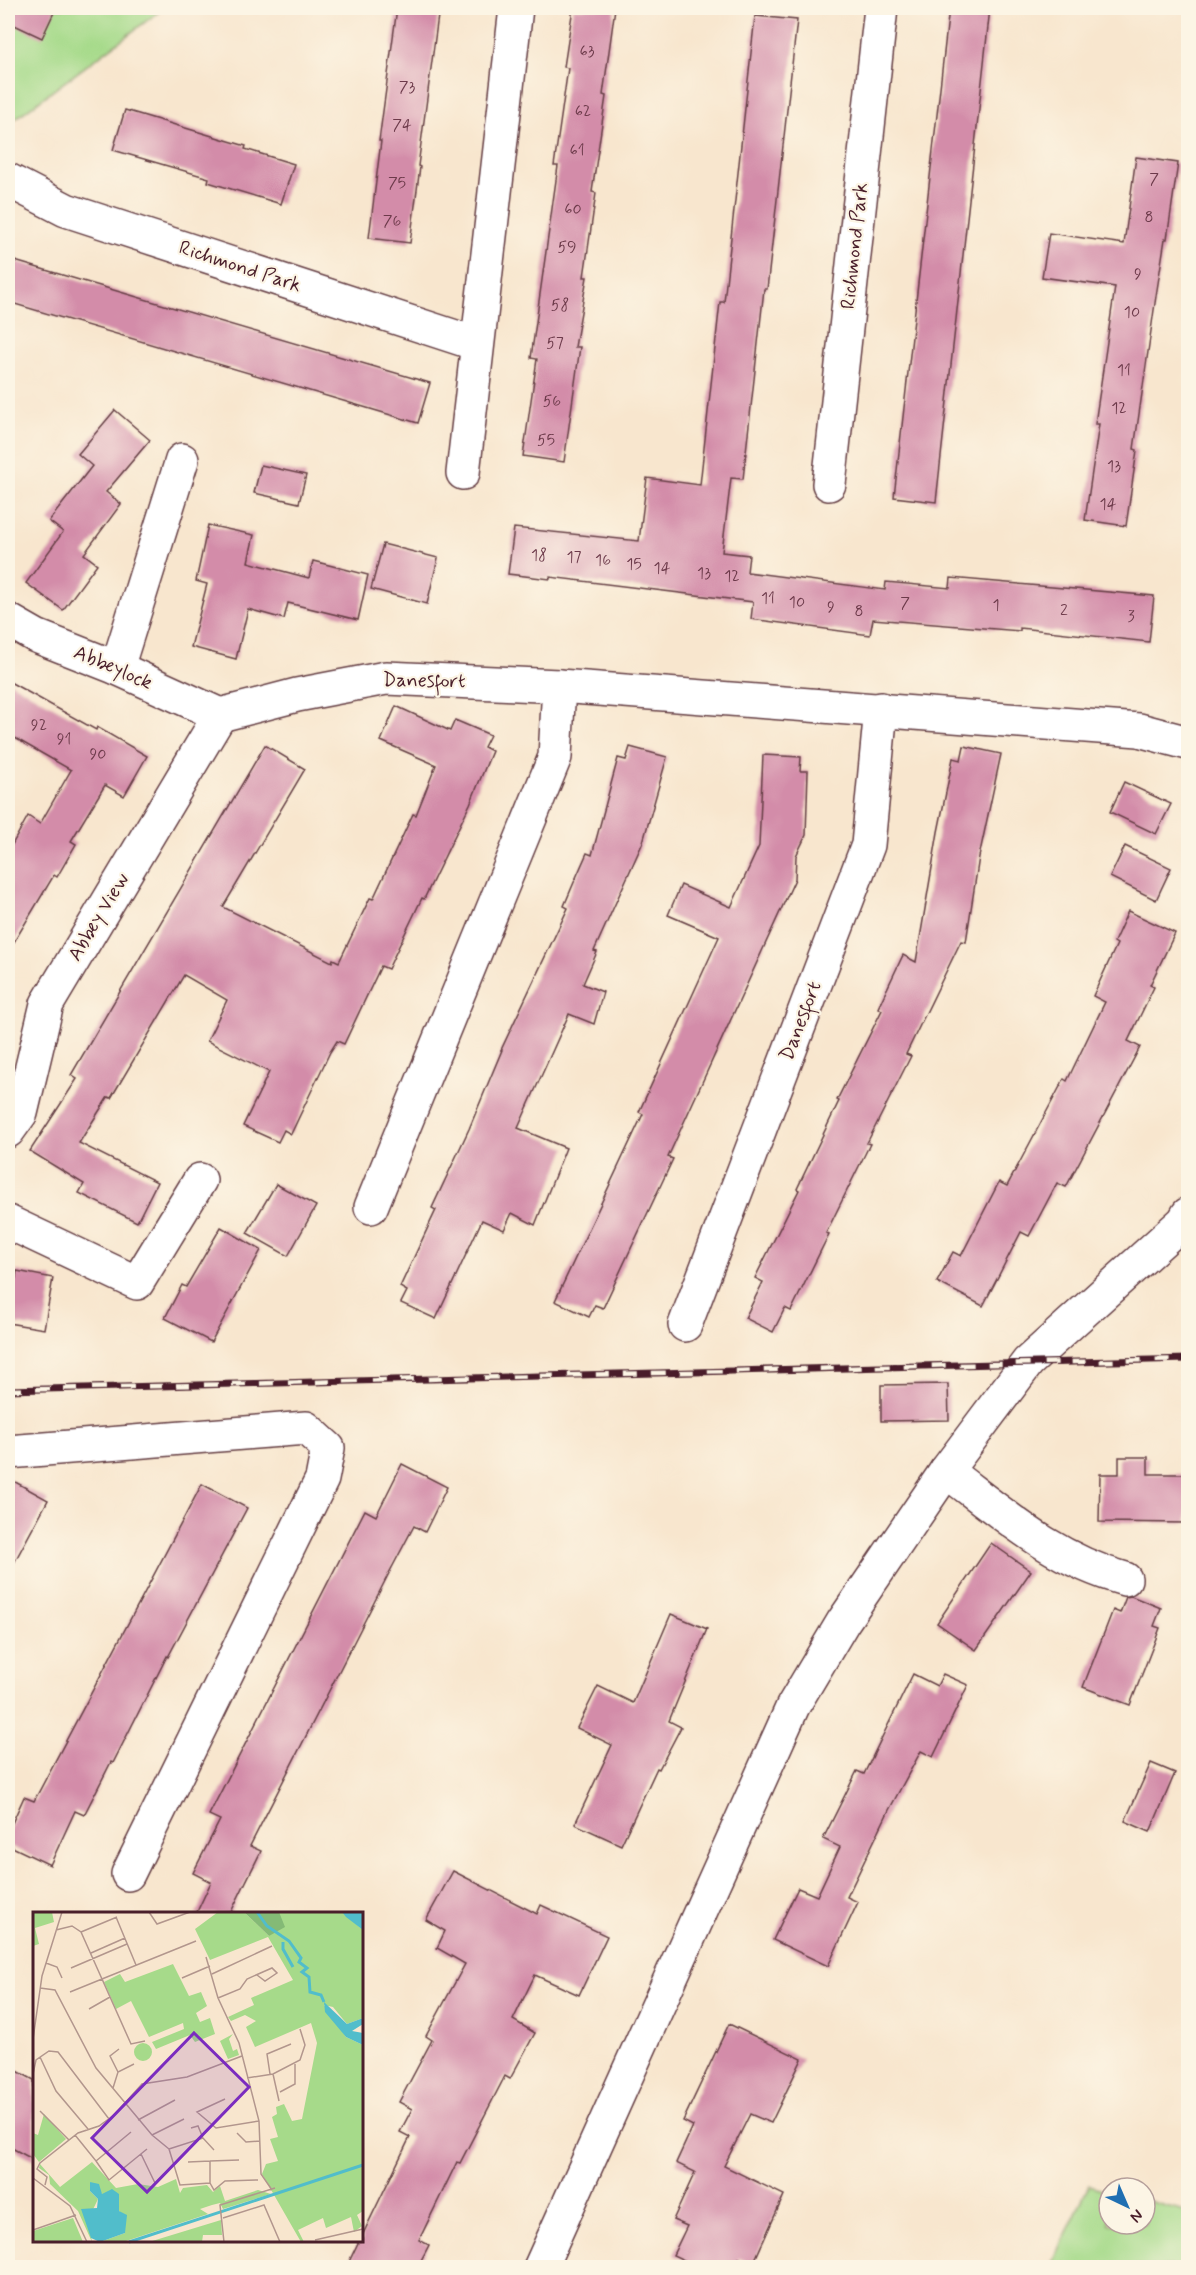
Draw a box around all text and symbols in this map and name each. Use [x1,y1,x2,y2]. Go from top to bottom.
house number: 63 [580,41,595,62]
house number: 73 [399,77,415,98]
house number: 62 [575,101,591,122]
house number: 74 [392,115,412,136]
house number: 61 [569,140,585,161]
house number: 7 [1149,169,1159,190]
house number: 75 [388,173,406,194]
street label: Richmond Park [835,181,875,311]
house number: 60 [564,199,582,220]
house number: 8 [1144,207,1154,228]
house number: 76 [383,211,401,232]
street label: Richmond Park [175,235,305,300]
house number: 59 [557,237,577,258]
house number: 9 [1134,264,1142,285]
house number: 58 [551,295,569,316]
house number: 10 [1124,302,1140,323]
house number: 57 [546,333,564,354]
house number: 11 [1117,360,1131,381]
house number: 56 [543,391,561,412]
house number: 12 [1111,398,1127,419]
house number: 55 [537,430,555,451]
house number: 13 [1107,456,1121,477]
house number: 14 [1100,494,1117,515]
house number: 18 [531,545,547,566]
house number: 17 [566,547,582,568]
house number: 16 [595,550,611,571]
house number: 15 [626,554,642,575]
house number: 14 [654,558,671,579]
house number: 13 [697,563,711,584]
house number: 12 [724,566,740,587]
house number: 11 [761,588,775,609]
house number: 10 [789,592,805,613]
house number: 7 [900,593,910,614]
house number: 1 [992,595,1000,616]
house number: 9 [827,597,835,618]
house number: 2 [1060,600,1068,621]
house number: 8 [854,601,864,622]
house number: 3 [1127,606,1135,627]
street label: Abbeylock [69,639,157,697]
street label: Danesfort [382,667,466,697]
house number: 92 [31,715,47,736]
house number: 91 [57,729,71,750]
house number: 90 [89,744,107,765]
street label: Abbey View [62,867,136,966]
street label: Danesfort [774,977,830,1065]
inset map [33,1912,363,2242]
north arrow [1097,2176,1157,2236]
text: N [1125,2204,1148,2227]

